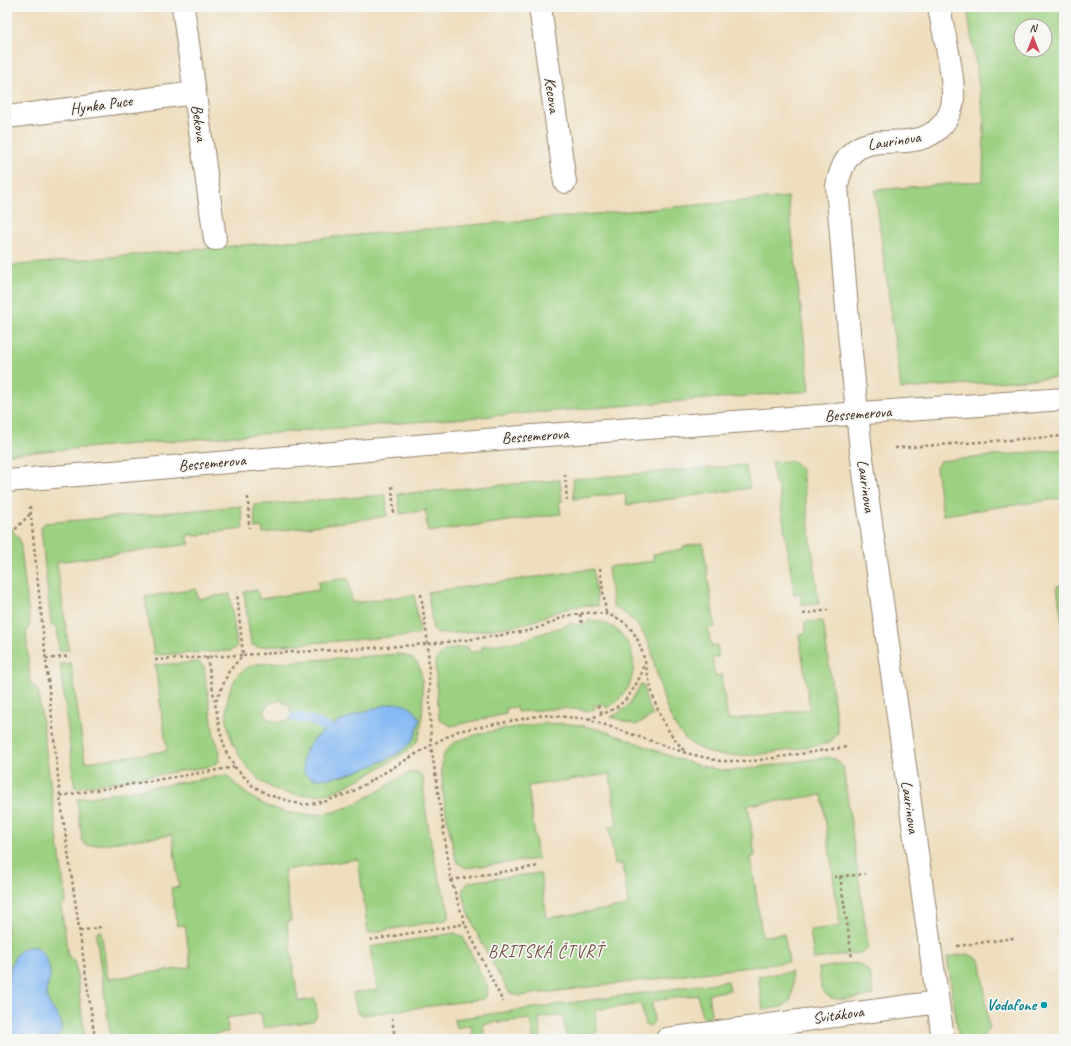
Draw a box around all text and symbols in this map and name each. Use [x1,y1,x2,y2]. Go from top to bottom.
north arrow [1013,18,1053,58]
text: N [1030,21,1039,35]
street label: Kecova [540,76,565,115]
street label: Hynka Puce [69,90,135,119]
street label: Bekova [187,103,212,144]
street label: Laurinova [866,127,923,155]
street label: Bessemerova [824,402,894,426]
street label: Bessemerova [501,424,571,448]
street label: Bessemerova [178,450,248,476]
street label: Laurinova [852,458,880,515]
street label: Laurinova [896,779,924,836]
district label: BRITSKÁ ČTVRŤ [488,940,606,962]
place label: Vodafone [987,995,1038,1015]
marker: Vodafone [1039,1000,1049,1010]
street label: Svitákova [811,1001,866,1028]

